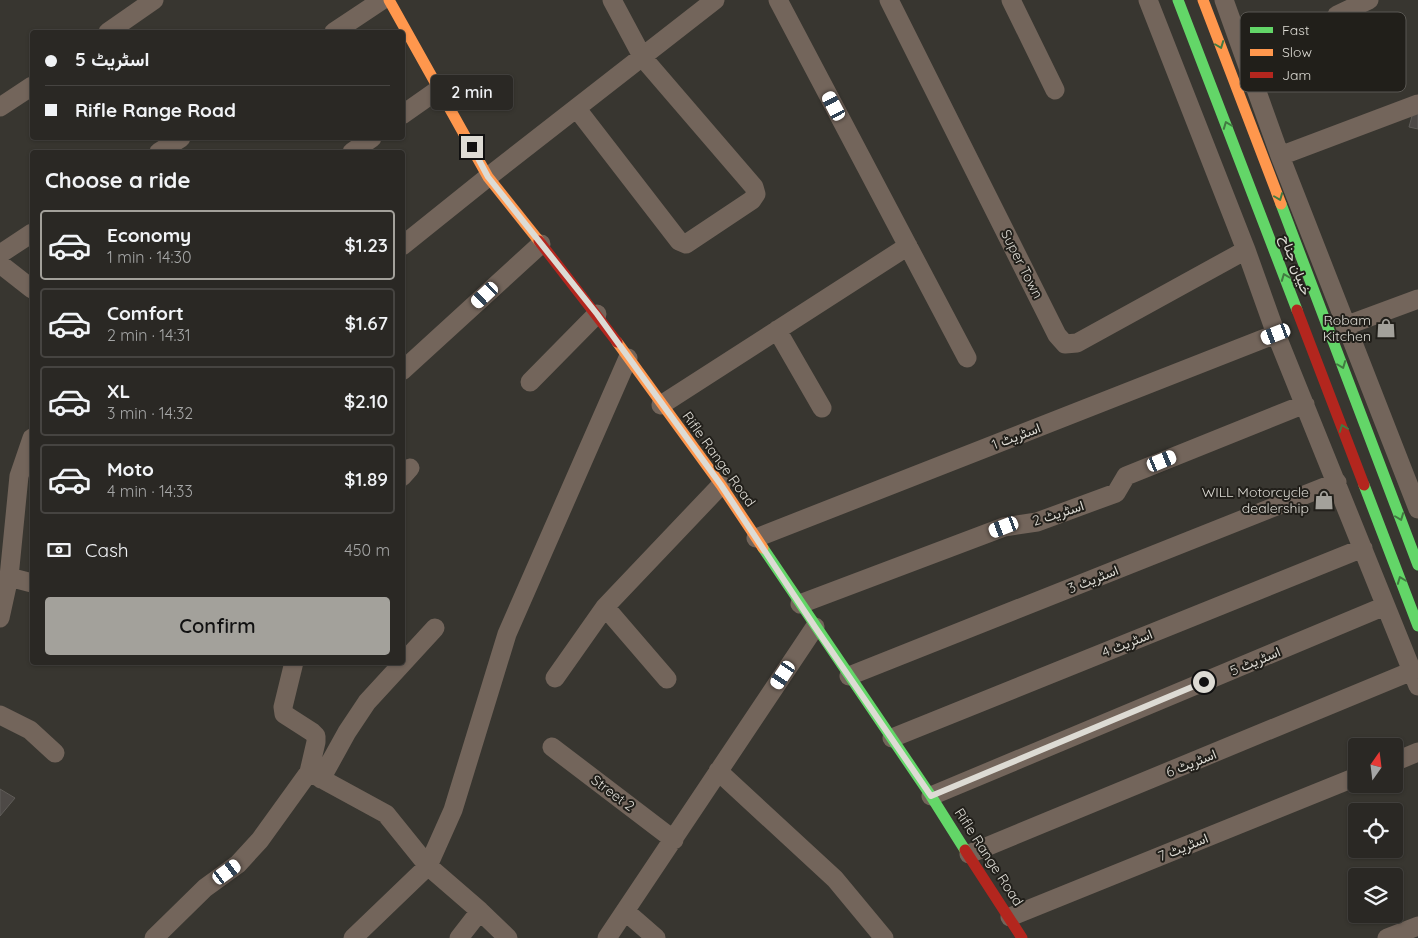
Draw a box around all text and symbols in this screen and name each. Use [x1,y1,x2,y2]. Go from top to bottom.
legend [1240,12,1406,92]
text: Fast [1282,21,1310,39]
one-way arrow [1214,41,1224,49]
text: Slow [1282,43,1312,61]
text: اسٹریٹ 5 [75,47,149,71]
text: Jam [1282,66,1311,84]
callout: 2 min [431,74,513,110]
text: 2 min [451,82,493,102]
car [820,89,847,123]
text: Rifle Range Road [75,98,236,122]
one-way arrow [1222,121,1233,130]
route end [461,136,483,158]
text: Choose a ride [45,166,190,194]
one-way arrow [1273,192,1283,201]
icon: car [47,223,92,268]
text: Economy [107,223,191,247]
street label: Super Town [997,226,1047,302]
street label: خیبان جناح [1274,232,1316,299]
text: $1.23 [344,233,388,257]
text: 1 min · 14:30 [107,247,191,267]
one-way arrow [1281,273,1291,282]
car [468,279,501,311]
icon: car [47,301,92,346]
text: Comfort [107,301,184,325]
text: $1.67 [345,311,388,335]
place label: Robam Kitchen [1323,311,1371,345]
shop icon: Robam Kitchen [1375,317,1397,339]
car [1259,322,1292,346]
text: 2 min · 14:31 [107,325,191,345]
one-way arrow [1337,361,1347,369]
icon: car [47,379,92,424]
text: XL [107,379,130,403]
text: $2.10 [344,389,388,413]
text: 3 min · 14:32 [107,403,193,423]
street label: Rifle Range Road [678,408,760,510]
street label: اسٹریٹ 1 [989,418,1043,454]
one-way arrow [1339,425,1349,433]
car [1145,448,1178,474]
icon: car [47,457,92,502]
text: Moto [107,457,154,481]
text: $1.89 [344,467,388,491]
text: 4 min · 14:33 [107,481,193,501]
place label: WILL Motorcycle dealership [1202,483,1309,517]
shop icon: WILL Motorcycle dealership [1313,489,1335,511]
street label: اسٹریٹ 2 [1030,496,1086,530]
one-way arrow [1394,513,1404,521]
car [987,515,1020,539]
icon: cash [45,536,73,564]
text: Cash [85,538,129,562]
text: 450 m [344,540,390,560]
street label: اسٹریٹ 3 [1065,561,1121,597]
one-way arrow [1397,576,1407,585]
button: Confirm [45,597,390,655]
street label: اسٹریٹ 4 [1099,625,1155,661]
street label: اسٹریٹ 5 [1227,642,1283,680]
car [768,658,797,692]
route start [1193,671,1215,693]
north arrow [1348,738,1402,792]
map controls [1348,738,1403,923]
street label: اسٹریٹ 6 [1163,745,1219,781]
street label: Street 2 [588,771,639,815]
button: locate [1348,803,1403,858]
street label: Rifle Range Road [951,805,1027,909]
street label: اسٹریٹ 7 [1155,829,1211,865]
car [210,857,243,887]
button: layers [1348,868,1403,923]

